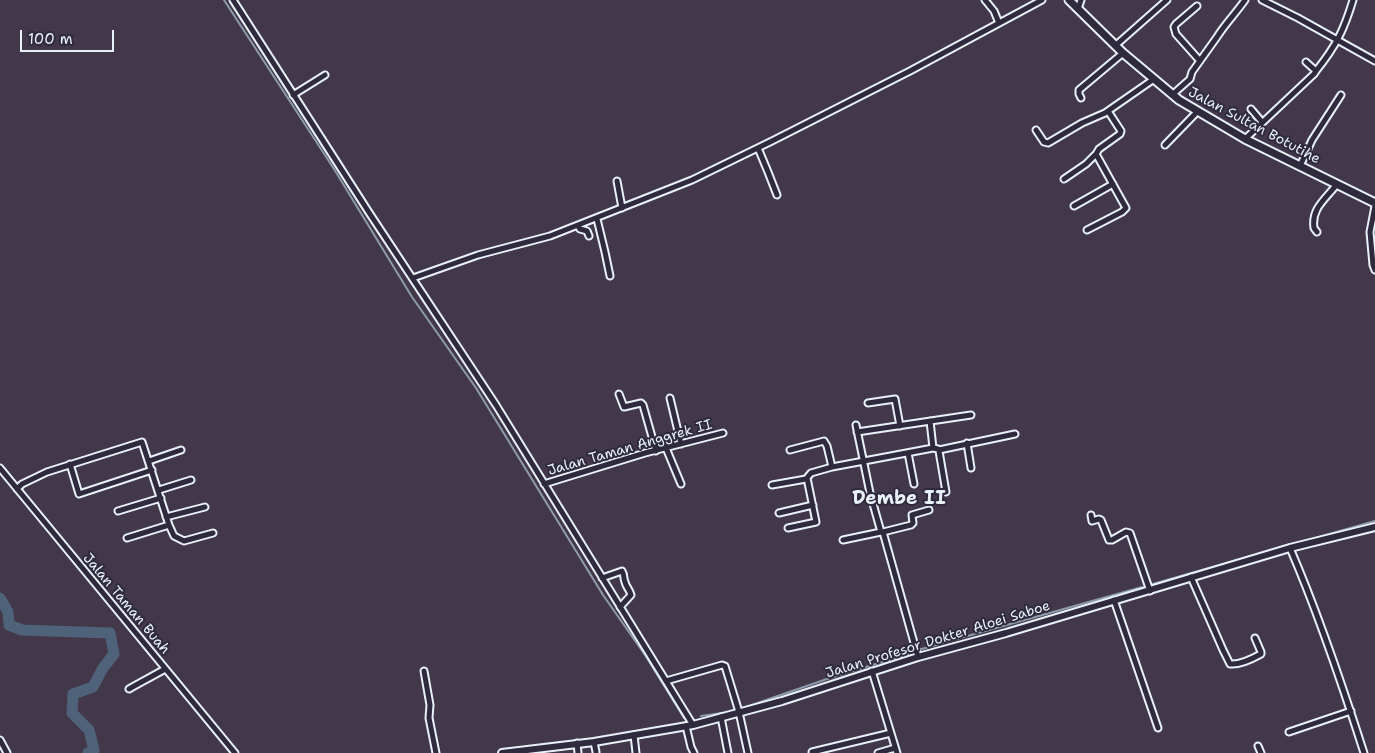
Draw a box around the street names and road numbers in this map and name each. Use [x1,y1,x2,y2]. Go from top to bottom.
street label: Jalan Sultan Botutihe [1185,84,1323,168]
street label: Jalan Taman Anggrek II [546,416,714,480]
street label: Jalan Taman Buah [79,550,173,658]
street label: Jalan Profesor Dokter Aloei Saboe [824,598,1052,682]

